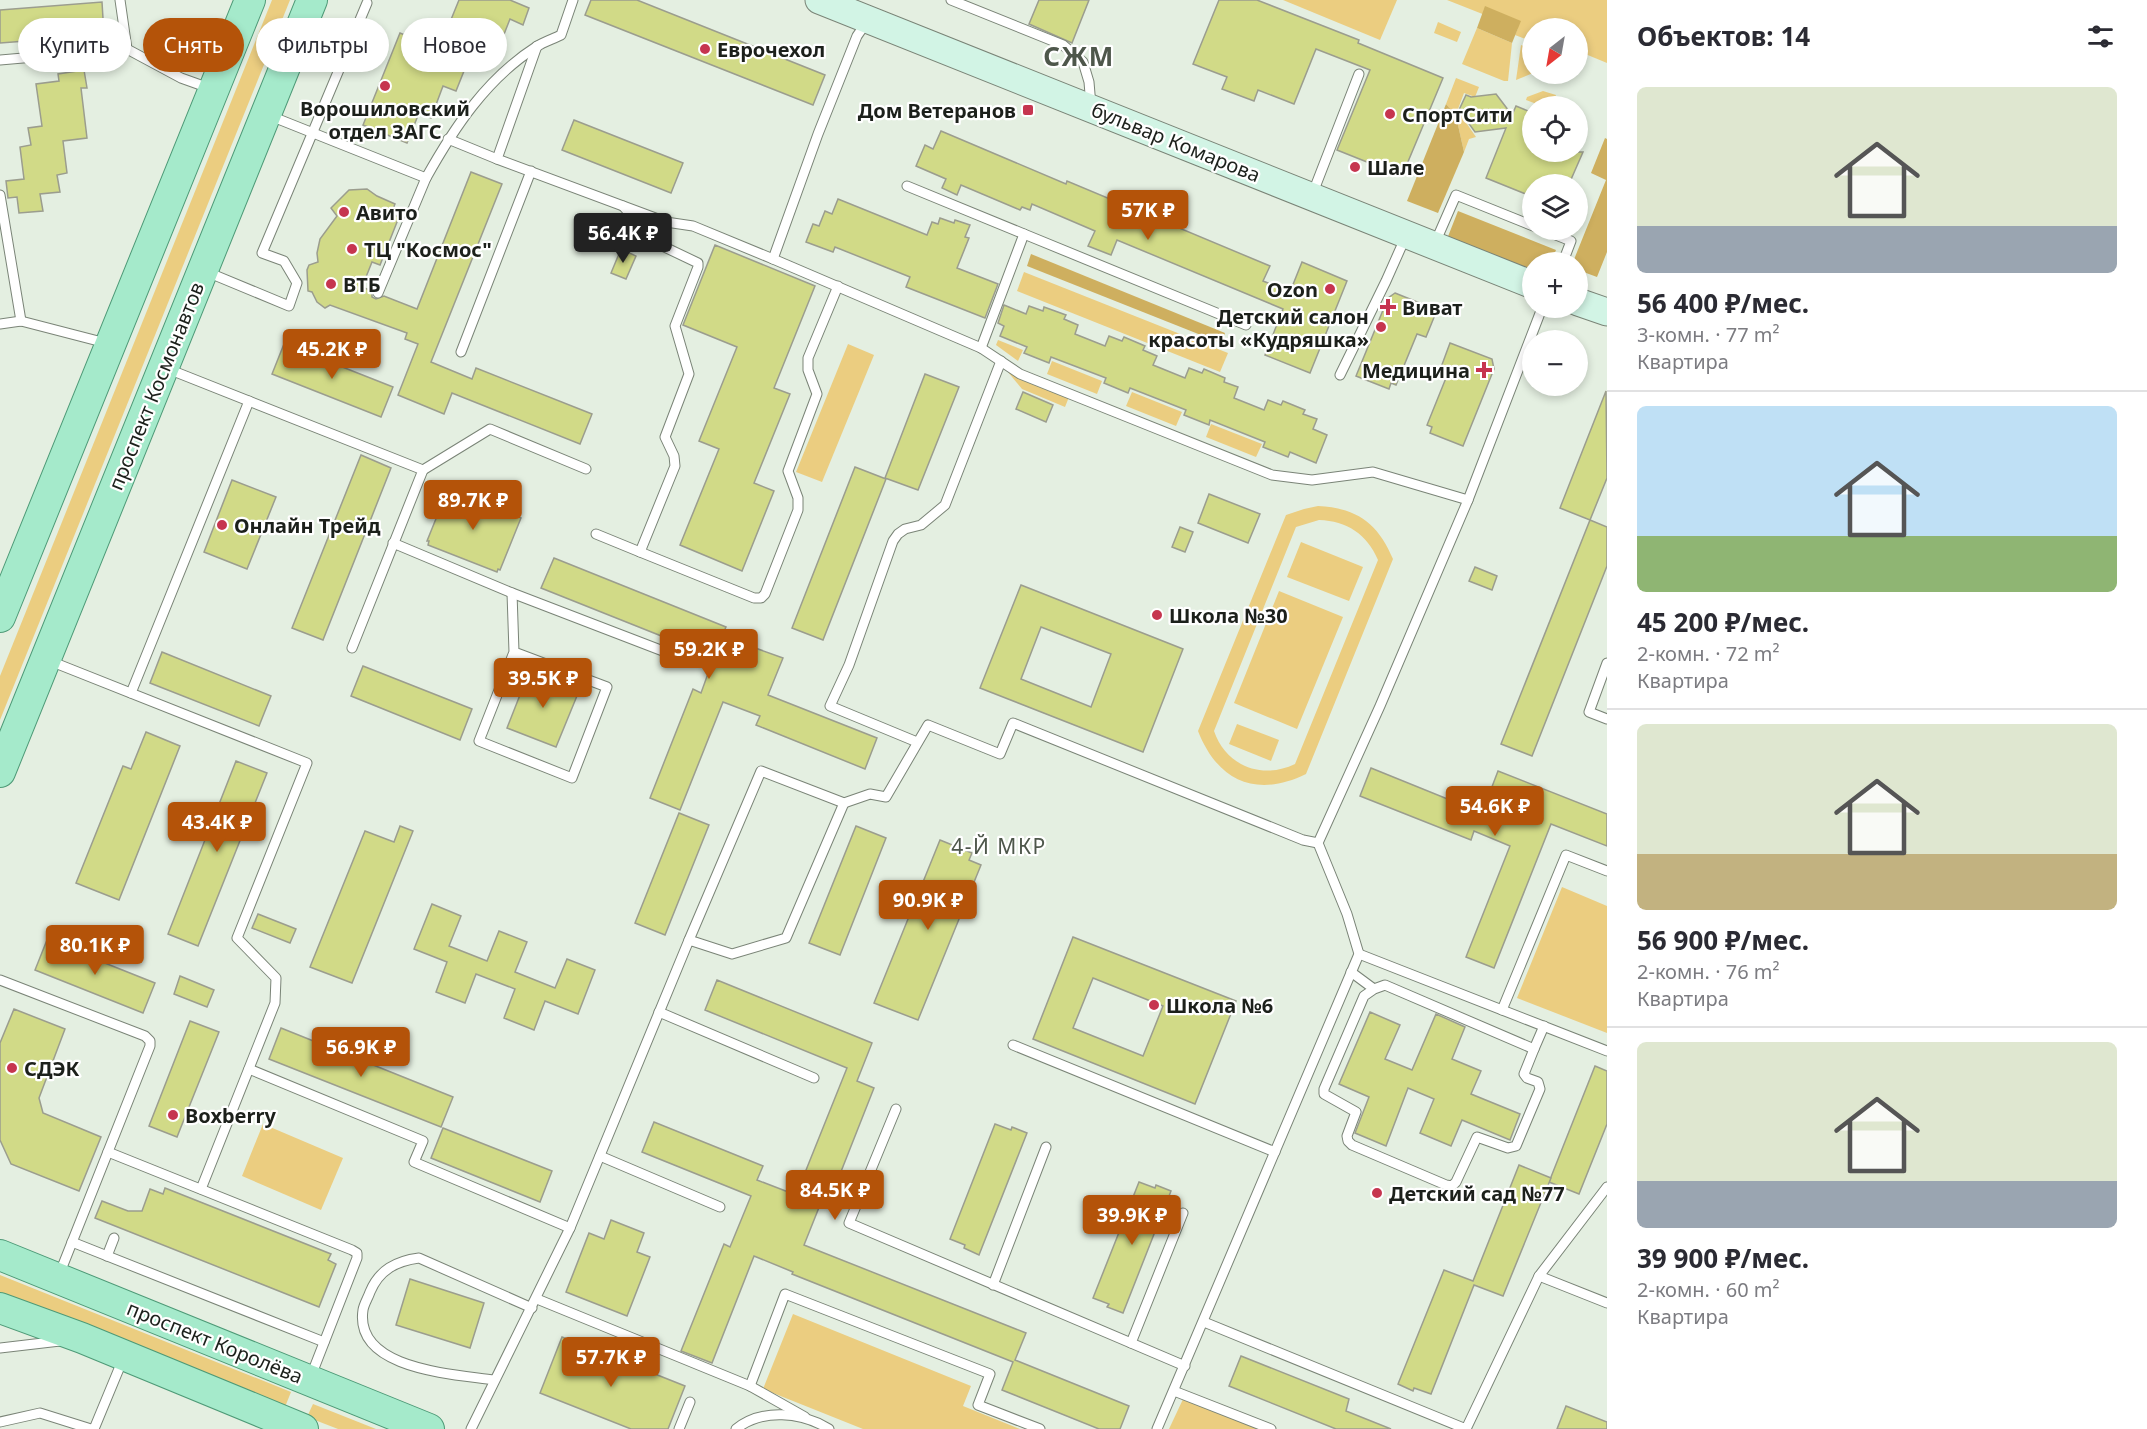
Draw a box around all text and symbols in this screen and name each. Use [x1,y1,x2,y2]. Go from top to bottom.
chip: Купить [18,18,131,72]
chip: Снять [143,18,244,72]
chip: Фильтры [256,18,389,72]
chip: Новое [401,18,507,72]
north arrow [1522,18,1588,84]
map controls [1522,18,1588,396]
text: Объектов: 14 [1637,18,1810,54]
icon: filters [2084,20,2117,53]
place label: Еврочехол [717,36,825,63]
district label: СЖМ [1043,38,1115,74]
marker: Еврочехол [698,42,712,56]
marker: Ворошиловский отдел ЗАГС [378,79,392,93]
place label: Ворошиловский отдел ЗАГС [300,95,470,145]
street label: бульвар Комарова [1088,96,1264,188]
button: locate [1522,96,1588,162]
place label: Дом Ветеранов [858,97,1016,124]
place label: СпортСити [1402,101,1513,128]
marker: Дом Ветеранов [1021,103,1035,117]
marker: СпортСити [1383,107,1397,121]
icon: home [1823,126,1931,234]
place label: Шале [1367,154,1424,181]
marker: Шале [1348,160,1362,174]
button: layers [1522,174,1588,240]
pin: 57K ₽ [1106,190,1190,241]
text: 57K ₽ [1121,196,1175,223]
place label: Авито [356,199,418,226]
marker: Авито [337,205,351,219]
pin: 56.4K ₽ [568,213,678,264]
text: 56.4K ₽ [588,219,658,246]
place label: ТЦ "Космос" [364,236,492,263]
marker: ТЦ "Космос" [345,242,359,256]
button: + [1522,252,1588,318]
place label: ВТБ [343,271,381,298]
place label: Ozon [1267,276,1318,303]
marker: ВТБ [324,277,338,291]
street label: проспект Космонавтов [102,278,210,494]
marker: Ozon [1323,282,1337,296]
text: 56 400 ₽/мес. [1637,285,1809,321]
place label: Виват [1402,294,1462,321]
marker: Виват [1379,298,1397,316]
place label: Детский салон красоты «Кудряшка» [1148,303,1369,353]
marker: Детский салон красоты «Кудряшка» [1374,320,1388,334]
text: 3-комн. · 77 m² [1637,321,1780,348]
pin: 45.2K ₽ [277,329,387,380]
button: − [1522,330,1588,396]
text: 45.2K ₽ [297,335,367,362]
text: Квартира [1637,348,1729,375]
place label: Медицина [1362,357,1470,384]
marker: Медицина [1475,361,1493,379]
icon: home [1823,445,1931,553]
pin: 89.7K ₽ [418,480,528,531]
text: 89.7K ₽ [438,486,508,513]
place label: Онлайн Трейд [234,512,381,539]
marker: Онлайн Трейд [215,518,229,532]
place label: Школа №30 [1169,602,1288,629]
text: 45 200 ₽/мес. [1637,604,1809,640]
marker: Школа №30 [1150,608,1164,622]
pin: 59.2K ₽ [654,629,764,680]
text: 59.2K ₽ [674,635,744,662]
text: 2-комн. · 72 m² [1637,640,1780,667]
pin: 39.5K ₽ [488,658,598,709]
text: 39.5K ₽ [508,664,578,691]
text: Квартира [1637,667,1729,694]
icon: home [1823,763,1931,871]
pin: 54.6K ₽ [1440,786,1550,837]
text: 54.6K ₽ [1460,792,1530,819]
pin: 43.4K ₽ [162,802,272,853]
text: 43.4K ₽ [182,808,252,835]
district label: 4-Й МКР [951,832,1047,860]
pin: 90.9K ₽ [873,880,983,931]
text: 90.9K ₽ [893,886,963,913]
text: 56 900 ₽/мес. [1637,922,1809,958]
pin: 80.1K ₽ [40,925,150,976]
text: 80.1K ₽ [60,931,130,958]
text: 2-комн. · 76 m² [1637,958,1780,985]
text: Квартира [1637,985,1729,1012]
place label: Школа №6 [1166,992,1273,1019]
marker: Школа №6 [1147,998,1161,1012]
pin: 56.9K ₽ [306,1027,416,1078]
text: 56.9K ₽ [326,1033,396,1060]
place label: СДЭК [24,1055,80,1082]
marker: СДЭК [5,1061,19,1075]
icon: home [1823,1081,1931,1189]
place label: Boxberry [185,1102,276,1129]
marker: Boxberry [166,1108,180,1122]
pin: 84.5K ₽ [780,1170,890,1221]
text: 84.5K ₽ [800,1176,870,1203]
place label: Детский сад №77 [1389,1180,1565,1207]
marker: Детский сад №77 [1370,1186,1384,1200]
pin: 39.9K ₽ [1077,1195,1187,1246]
text: 39.9K ₽ [1097,1201,1167,1228]
text: 39 900 ₽/мес. [1637,1240,1809,1276]
text: 2-комн. · 60 m² [1637,1276,1780,1303]
street label: проспект Королёва [123,1294,307,1390]
text: Квартира [1637,1303,1729,1330]
pin: 57.7K ₽ [556,1337,666,1388]
text: 57.7K ₽ [576,1343,646,1370]

